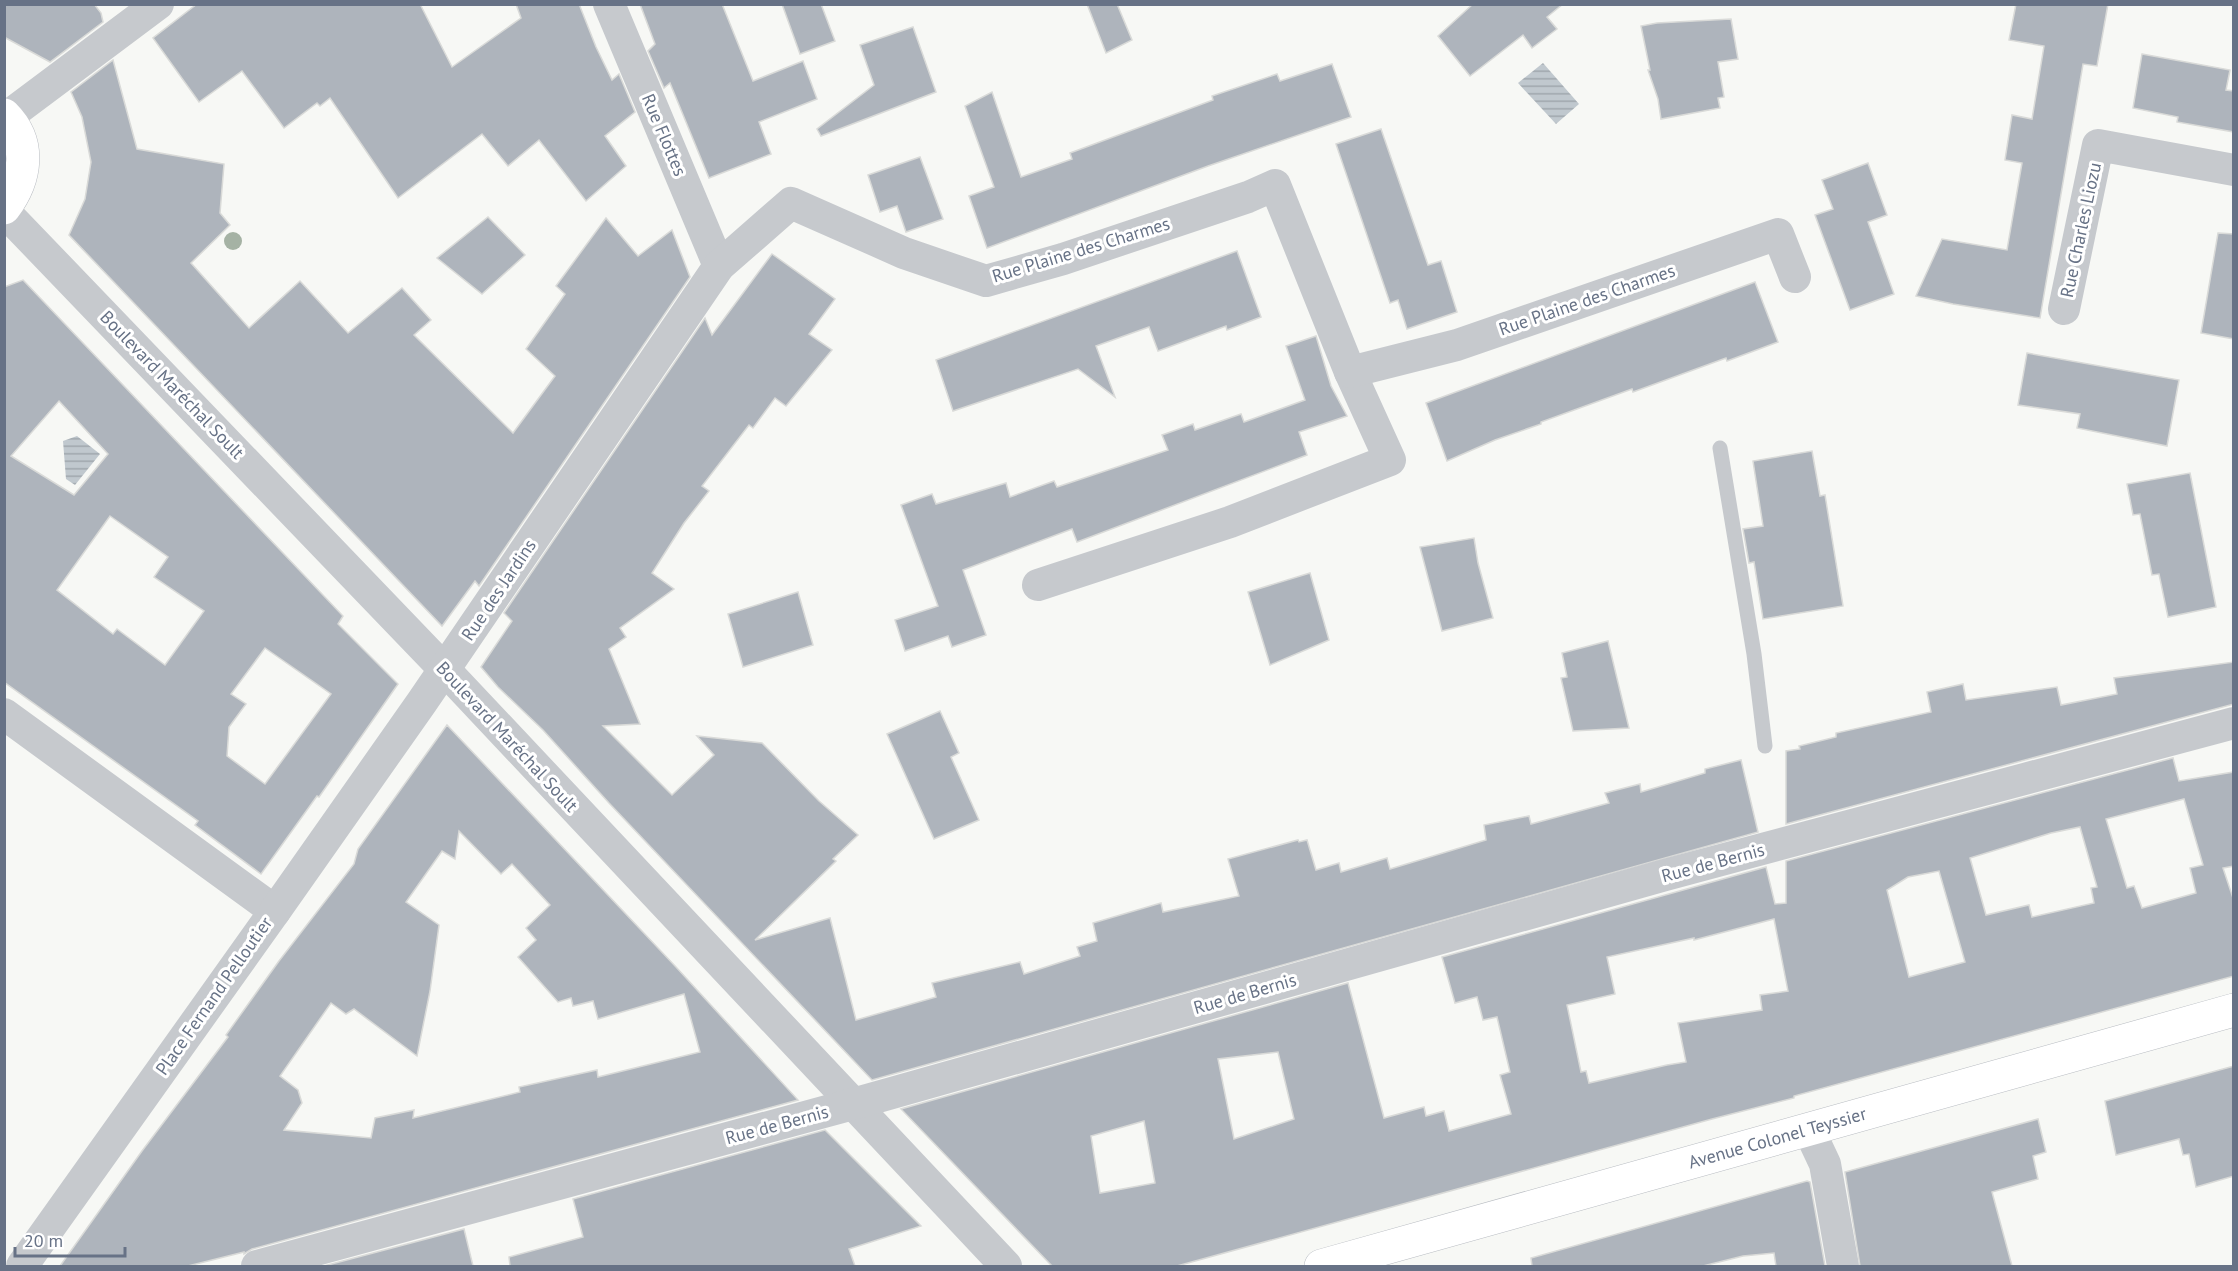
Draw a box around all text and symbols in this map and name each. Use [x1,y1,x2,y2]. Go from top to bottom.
street label: Rue Flottes [637,90,692,179]
street label: Rue Charles Liozu [2055,160,2106,299]
street label: Rue Plaine des Charmes [989,212,1173,288]
street label: Rue Plaine des Charmes [1496,259,1678,340]
street label: Boulevard Maréchal Soult [95,306,249,464]
street label: Rue des Jardins [456,535,541,645]
street label: Boulevard Maréchal Soult [432,657,583,817]
street label: Rue de Bernis [1659,838,1767,887]
street label: Place Fernand Pelloutier [150,912,277,1079]
street label: Rue de Bernis [1191,968,1299,1019]
street label: Rue de Bernis [723,1100,831,1149]
street label: Avenue Colonel Teyssier [1686,1102,1869,1173]
scale bar [15,1220,124,1258]
text: 20 m [24,1229,63,1252]

